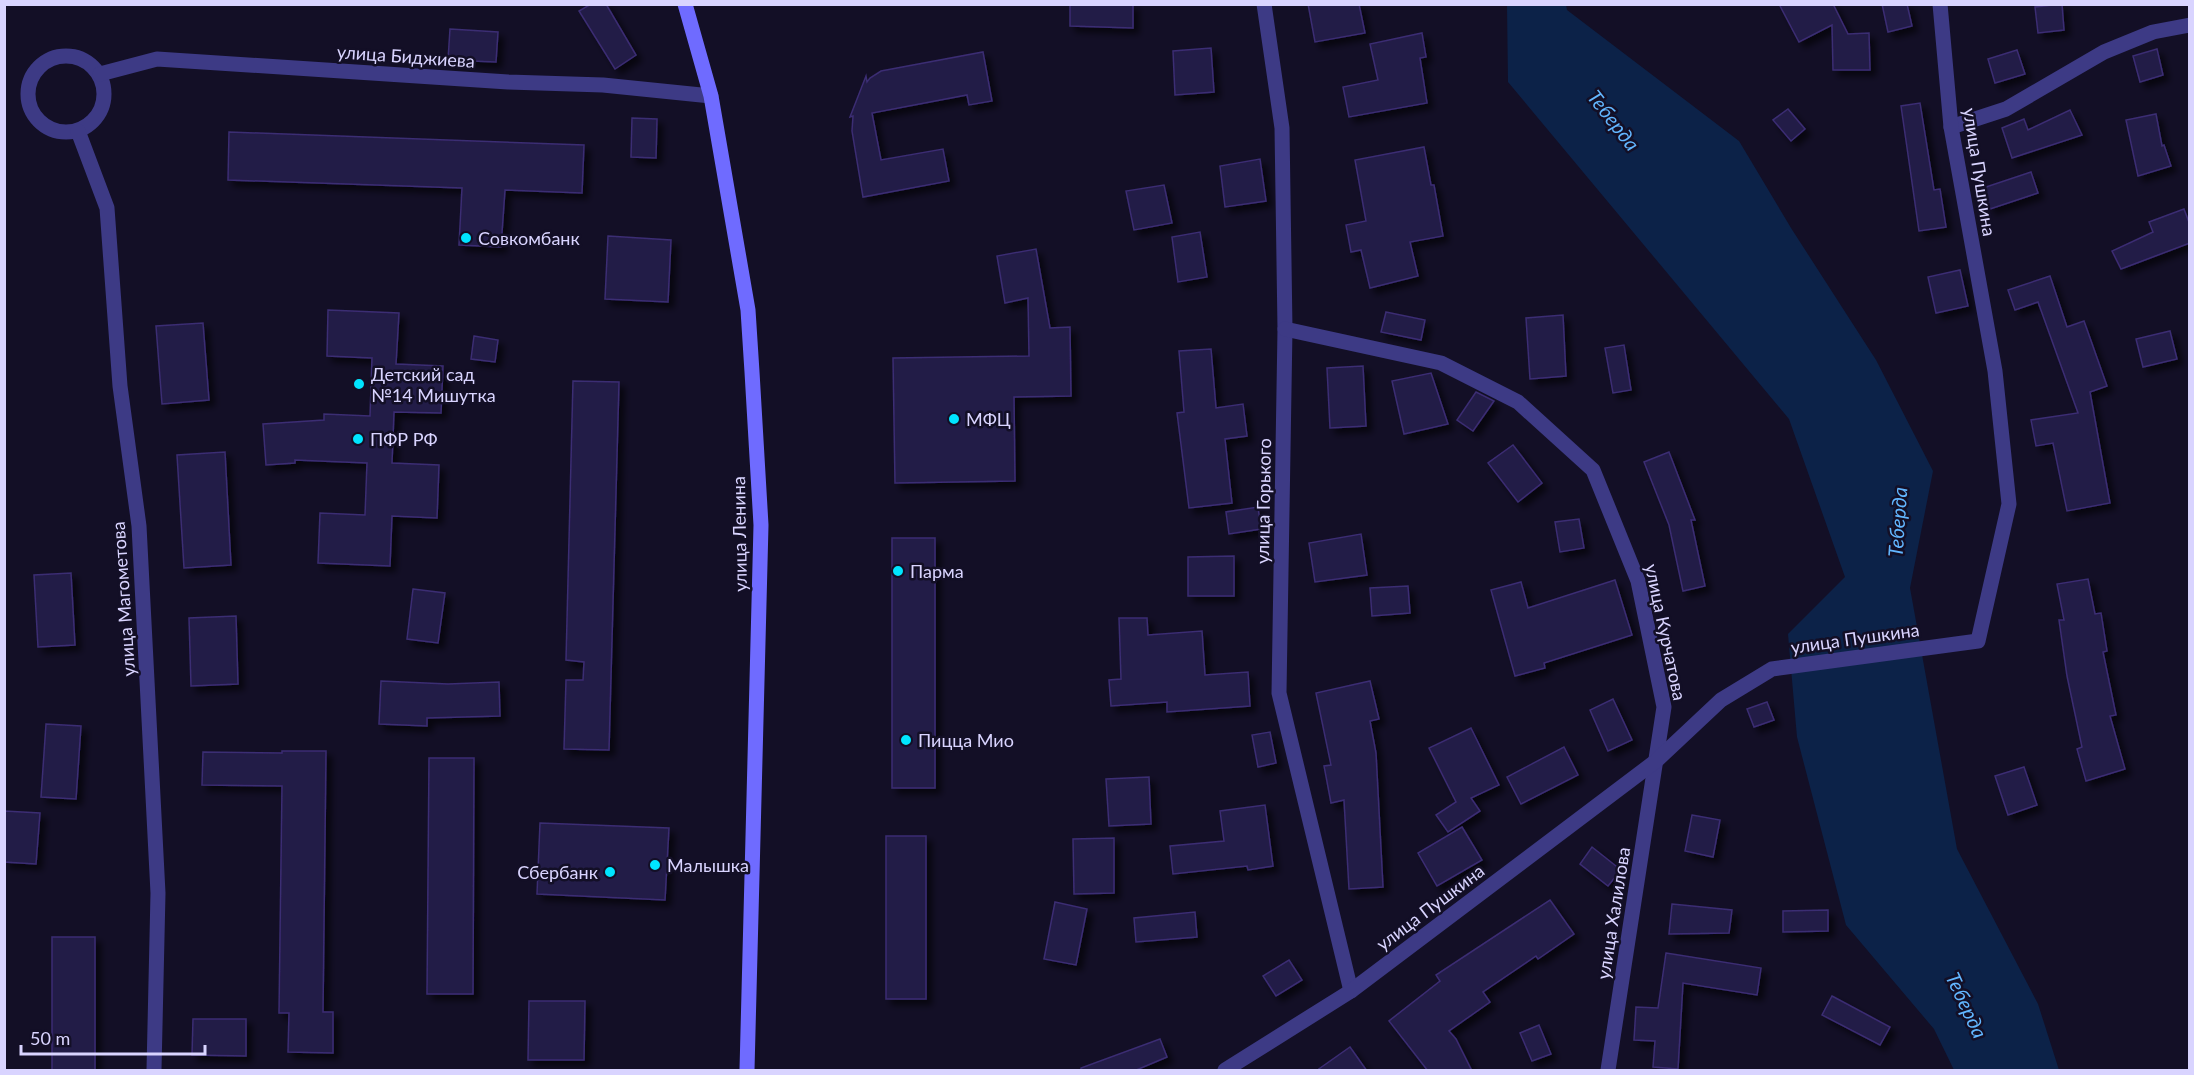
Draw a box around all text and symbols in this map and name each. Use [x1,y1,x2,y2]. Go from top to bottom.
street label: улица Биджиева [336,40,476,72]
water label: Теберда [1583,85,1645,155]
street label: улица Пушкина [1959,106,2001,238]
place label: Совкомбанк [478,227,580,249]
marker: Совкомбанк [459,231,473,245]
place label: Детский сад №14 Мишутка [371,363,496,406]
marker: Детский сад №14 Мишутка [352,377,366,391]
place label: МФЦ [966,408,1011,430]
marker: МФЦ [947,412,961,426]
place label: ПФР РФ [370,428,438,450]
marker: ПФР РФ [351,432,365,446]
street label: улица Горького [1251,438,1275,564]
street label: улица Ленина [727,476,751,592]
water label: Теберда [1883,486,1911,558]
street label: улица Магометова [107,521,139,677]
place label: Парма [910,560,964,582]
street label: улица Курчатова [1641,562,1691,702]
marker: Парма [891,564,905,578]
street label: улица Пушкина [1789,618,1921,658]
place label: Пицца Мио [918,729,1014,751]
marker: Пицца Мио [899,733,913,747]
street label: улица Халилова [1592,845,1634,981]
place label: Малышка [667,854,749,876]
marker: Малышка [648,858,662,872]
street label: улица Пушкина [1372,859,1488,955]
place label: Сбербанк [517,861,599,883]
marker: Сбербанк [603,865,617,879]
water label: Теберда [1941,968,1993,1042]
scale bar [21,1018,206,1056]
text: 50 m [30,1027,70,1049]

